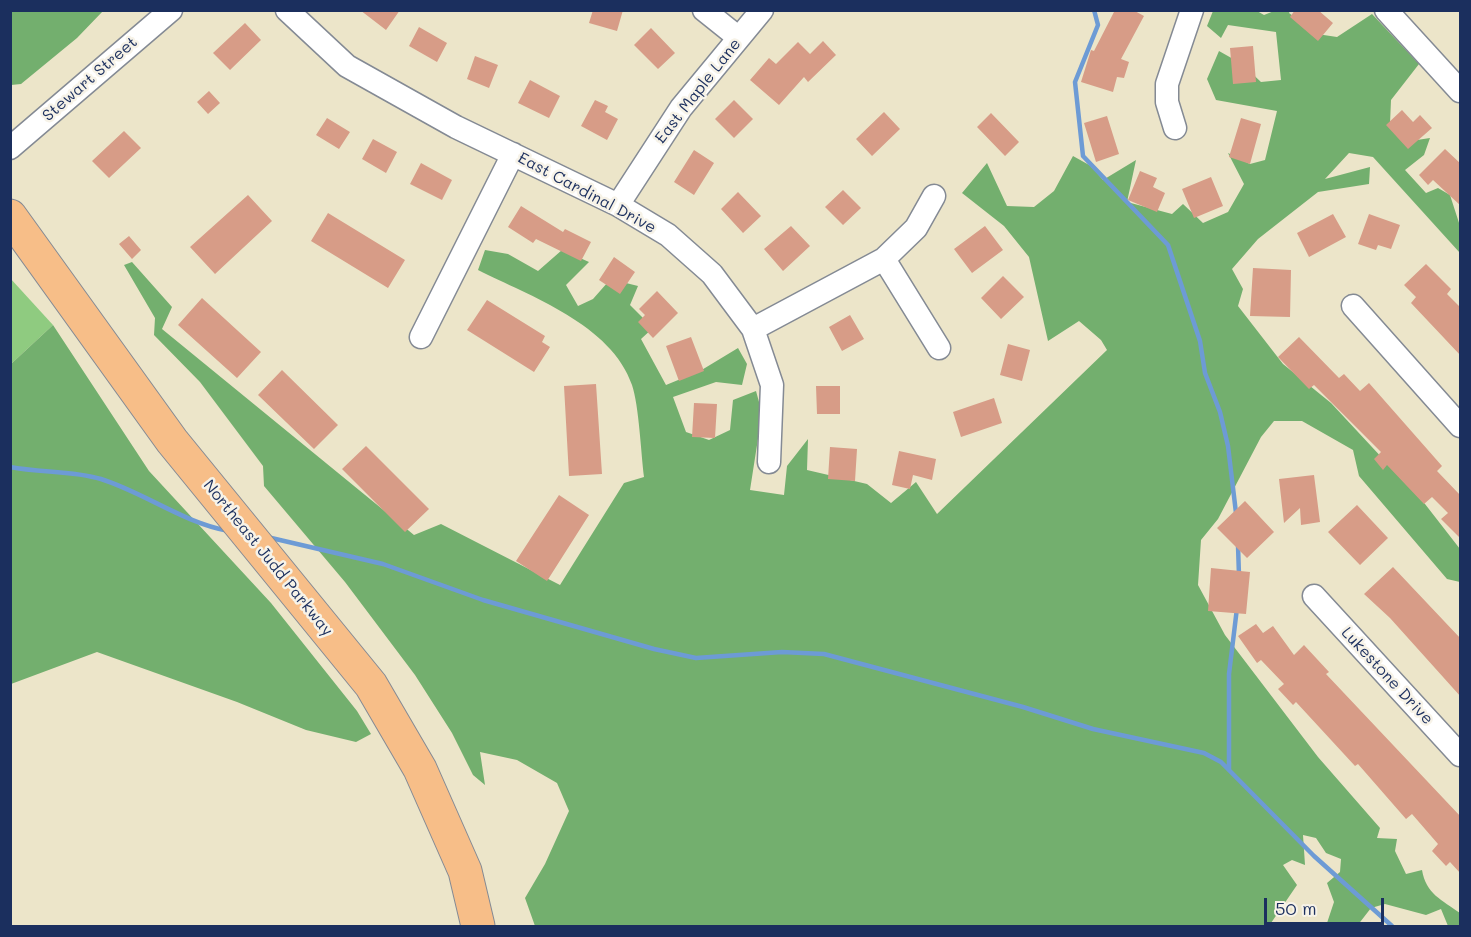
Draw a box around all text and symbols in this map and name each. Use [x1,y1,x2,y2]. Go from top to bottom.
street label: Stewart Street [39,33,141,125]
street label: East Maple Lane [651,35,745,147]
street label: East Cardinal Drive [515,148,659,238]
street label: Northeast Judd Parkway [199,476,337,640]
street label: Lukestone Drive [1337,623,1437,729]
scale bar [1267,886,1387,924]
text: 50 m [1275,896,1317,920]

